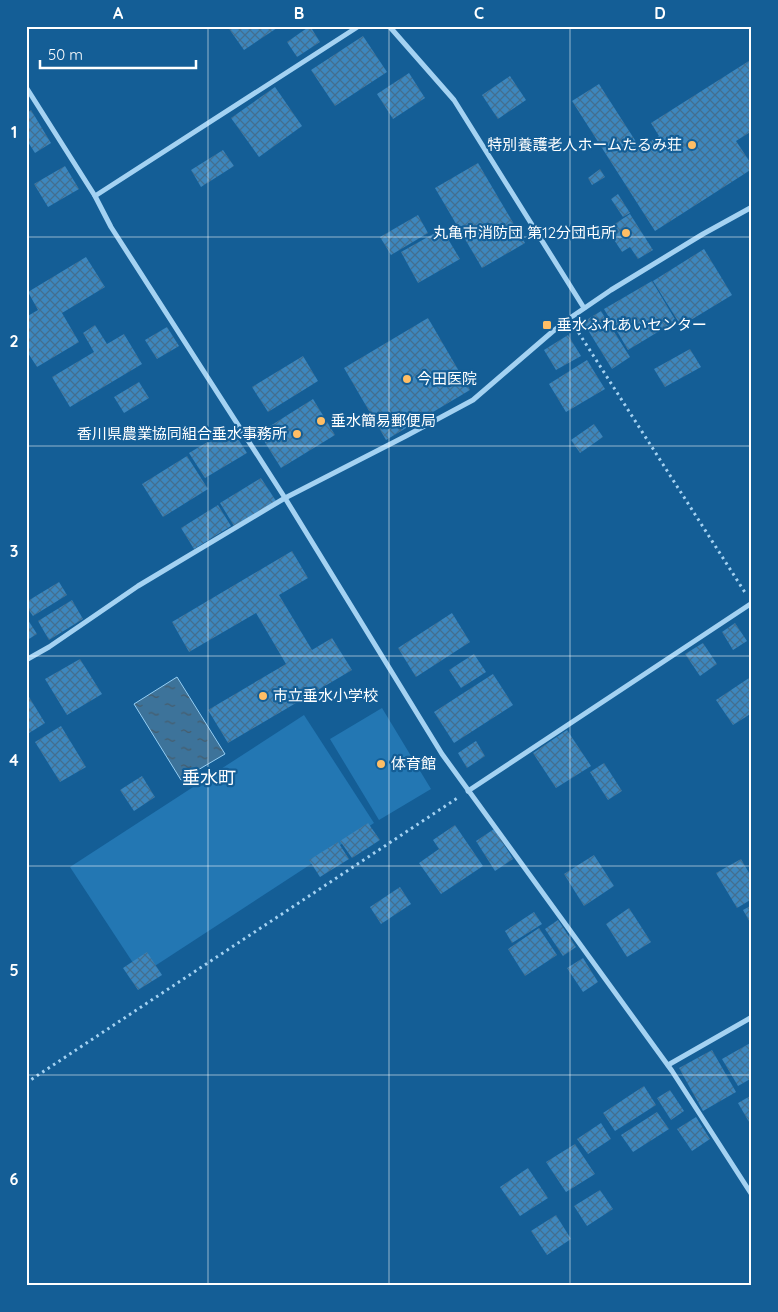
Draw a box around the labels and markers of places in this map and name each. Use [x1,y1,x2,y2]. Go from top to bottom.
place label: 特別養護老人ホームたるみ荘 [487,135,682,154]
marker: 特別養護老人ホームたるみ荘 [686,139,698,151]
place label: 丸亀市消防団 第12分団屯所 [433,223,616,242]
marker: 丸亀市消防団 第12分団屯所 [620,227,632,239]
place label: 垂水ふれあいセンター [557,315,707,334]
marker: 垂水ふれあいセンター [541,319,553,331]
place label: 今田医院 [417,369,477,388]
marker: 今田医院 [401,373,413,385]
place label: 垂水簡易郵便局 [331,411,436,430]
marker: 垂水簡易郵便局 [315,415,327,427]
place label: 香川県農業協同組合垂水事務所 [77,424,287,443]
marker: 香川県農業協同組合垂水事務所 [291,428,303,440]
place label: 市立垂水小学校 [273,686,378,705]
marker: 市立垂水小学校 [257,690,269,702]
place label: 体育館 [391,754,436,773]
marker: 体育館 [375,758,387,770]

